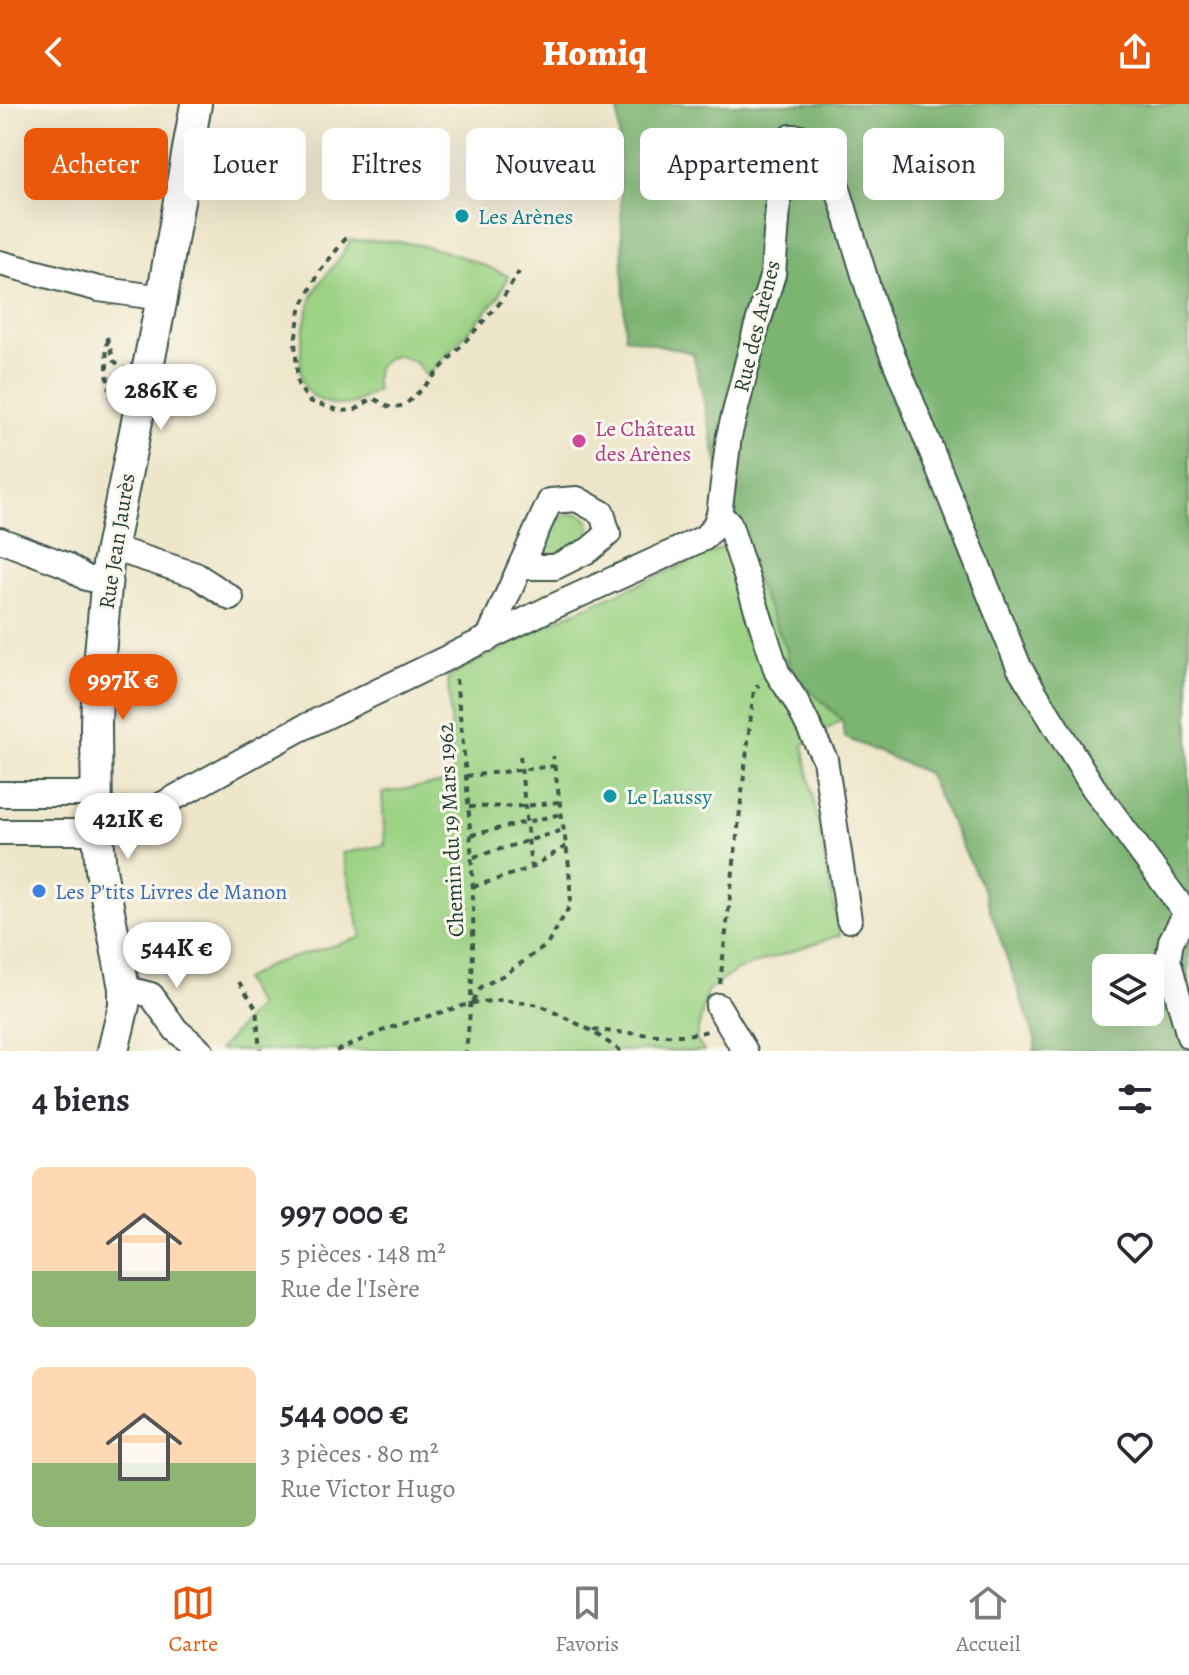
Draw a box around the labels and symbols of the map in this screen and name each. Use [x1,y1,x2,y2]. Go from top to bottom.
place label: Les Arènes [478,202,573,232]
marker: Les Arènes [453,207,471,225]
street label: Rue des Arènes [726,257,788,395]
pin: 286K € [96,364,226,432]
place label: Le Château des Arènes [595,414,696,469]
marker: Le Château des Arènes [570,432,588,450]
street label: Rue Jean Jaurès [91,471,143,611]
pin: 997K € [58,654,188,722]
street label: Chemin du 19 Mars 1962 [430,722,472,938]
place label: Le Laussy [626,782,712,812]
marker: Le Laussy [601,787,619,805]
pin: 421K € [63,793,193,861]
place label: Les P'tits Livres de Manon [55,877,287,907]
marker: Les P'tits Livres de Manon [30,882,48,900]
pin: 544K € [112,922,242,990]

